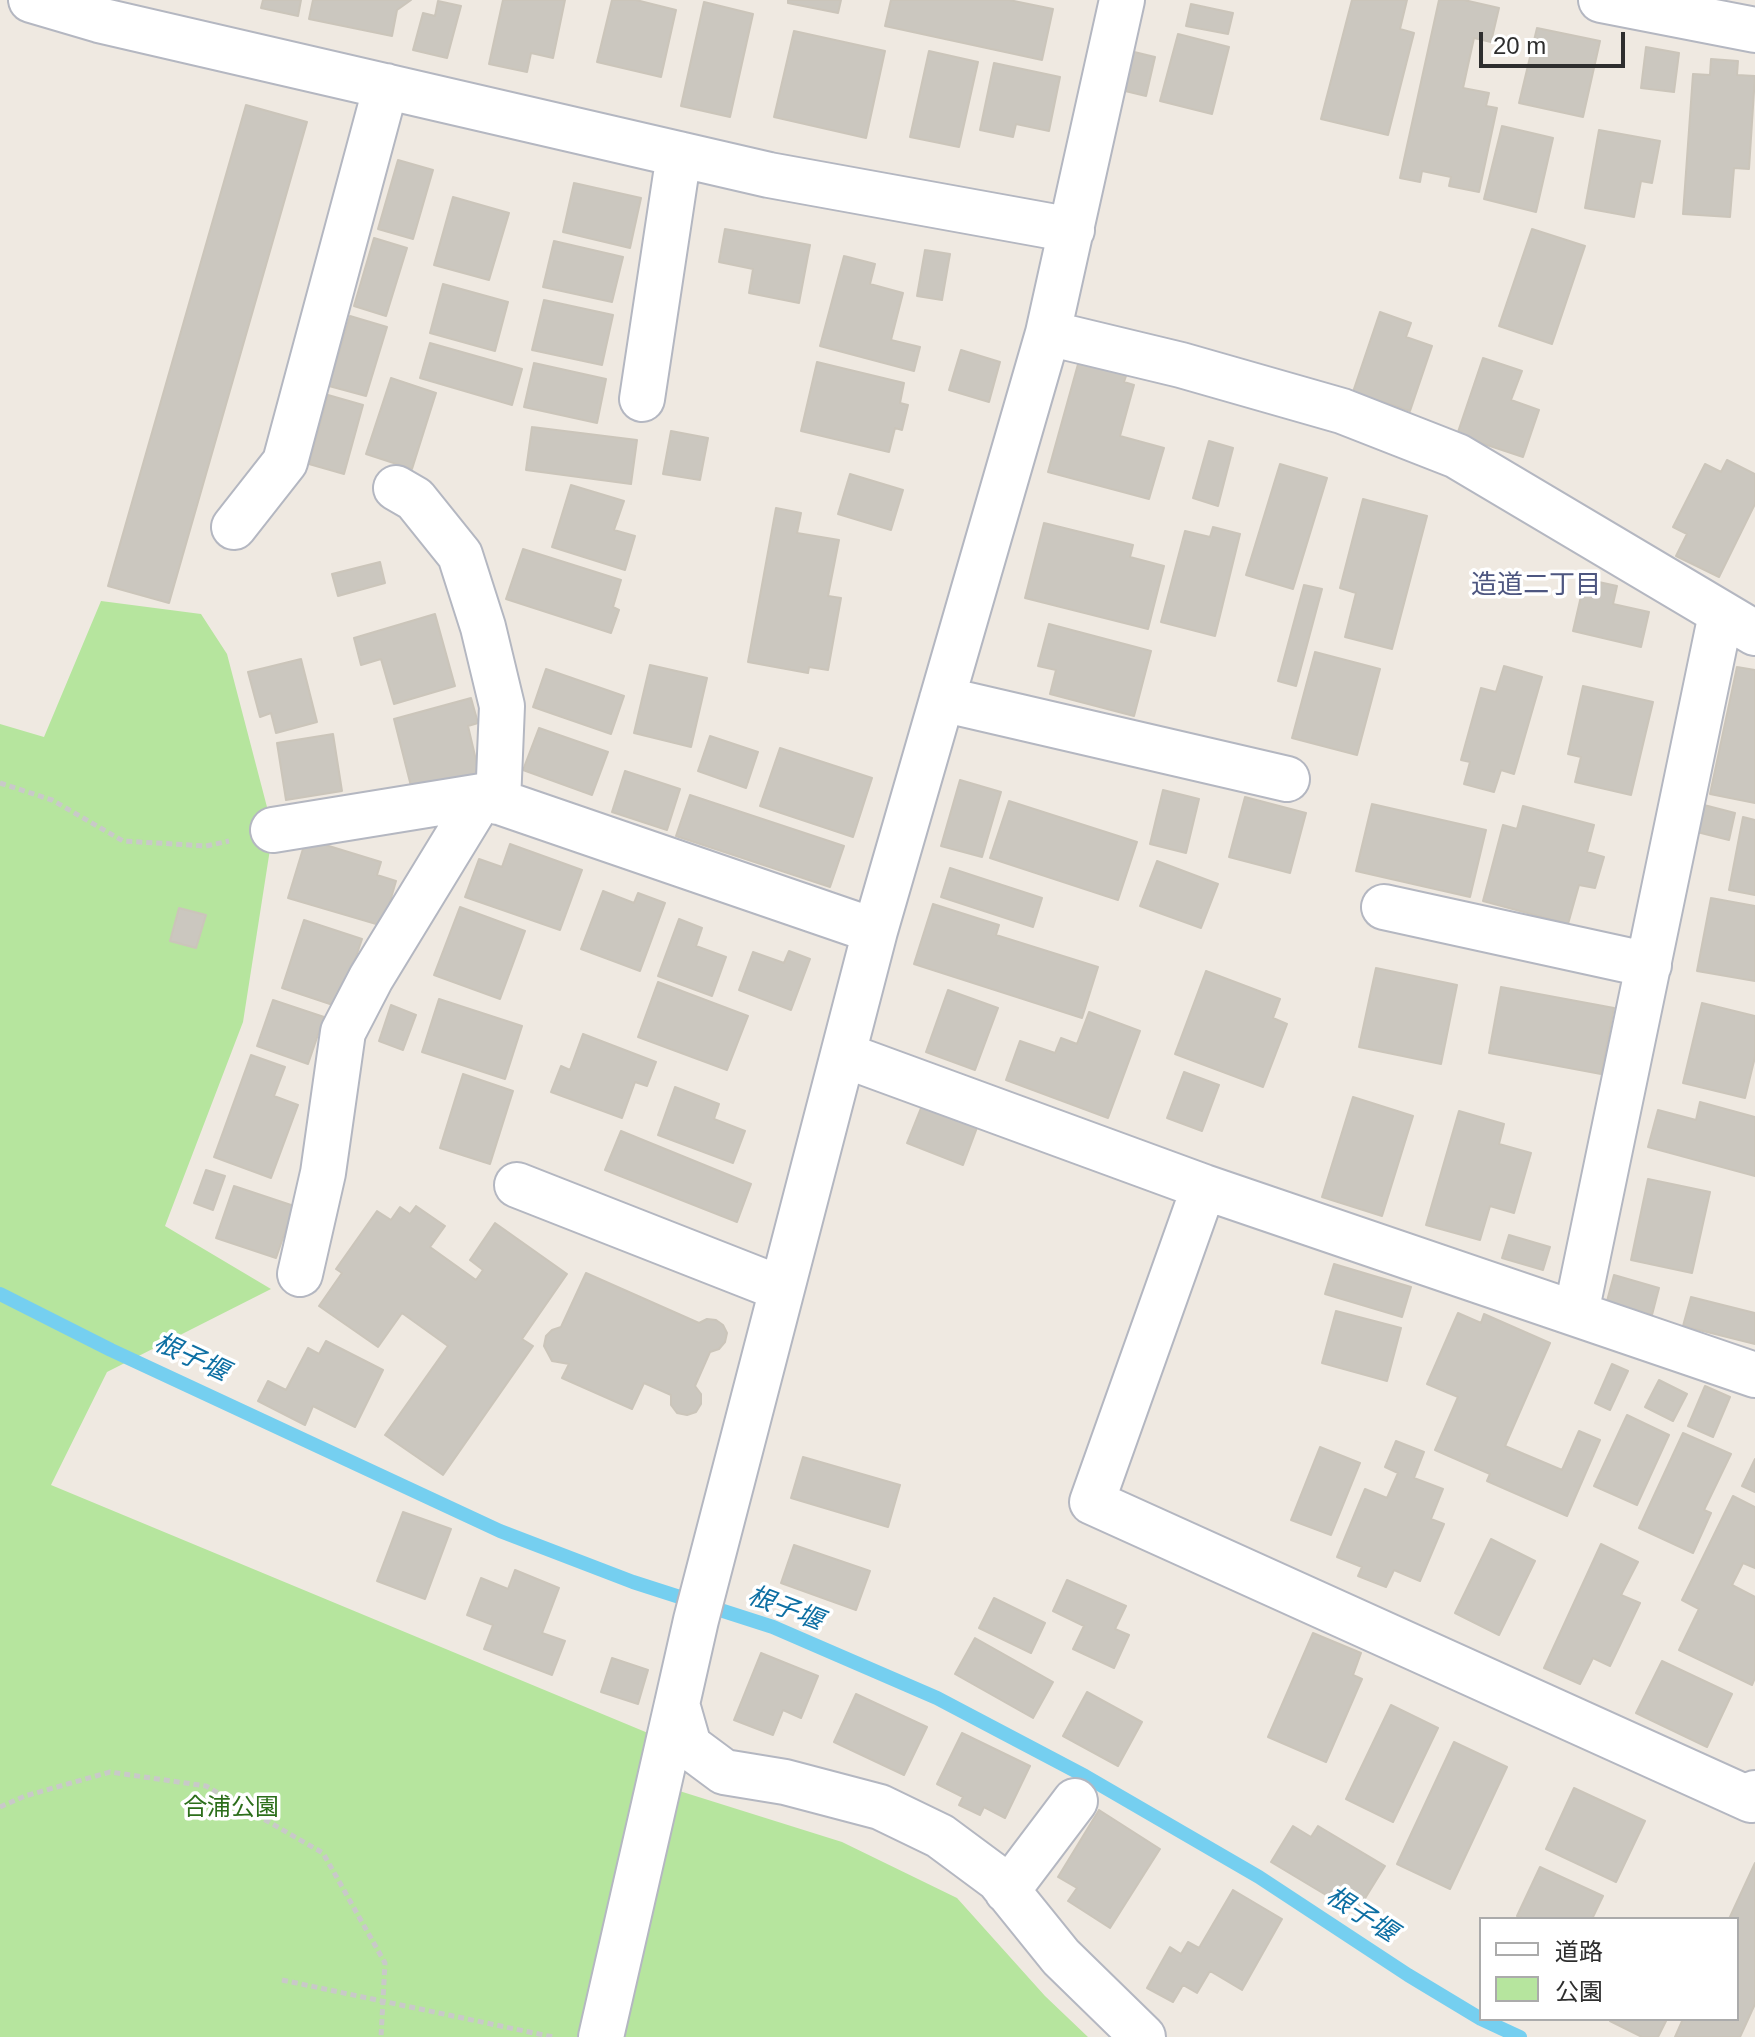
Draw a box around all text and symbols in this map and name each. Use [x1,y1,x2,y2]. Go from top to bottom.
scale bar [1483,16,1629,66]
text: 20 m [1493,32,1546,59]
district label: 造道二丁目 [1471,570,1601,602]
water label: 根子堰 [149,1327,233,1389]
water label: 根子堰 [743,1580,827,1638]
park label: 合浦公園 [183,1794,279,1822]
water label: 根子堰 [1320,1881,1402,1949]
legend [1479,1917,1739,2021]
text: 道路 [1555,1938,1603,1965]
text: 公園 [1555,1978,1603,2005]

